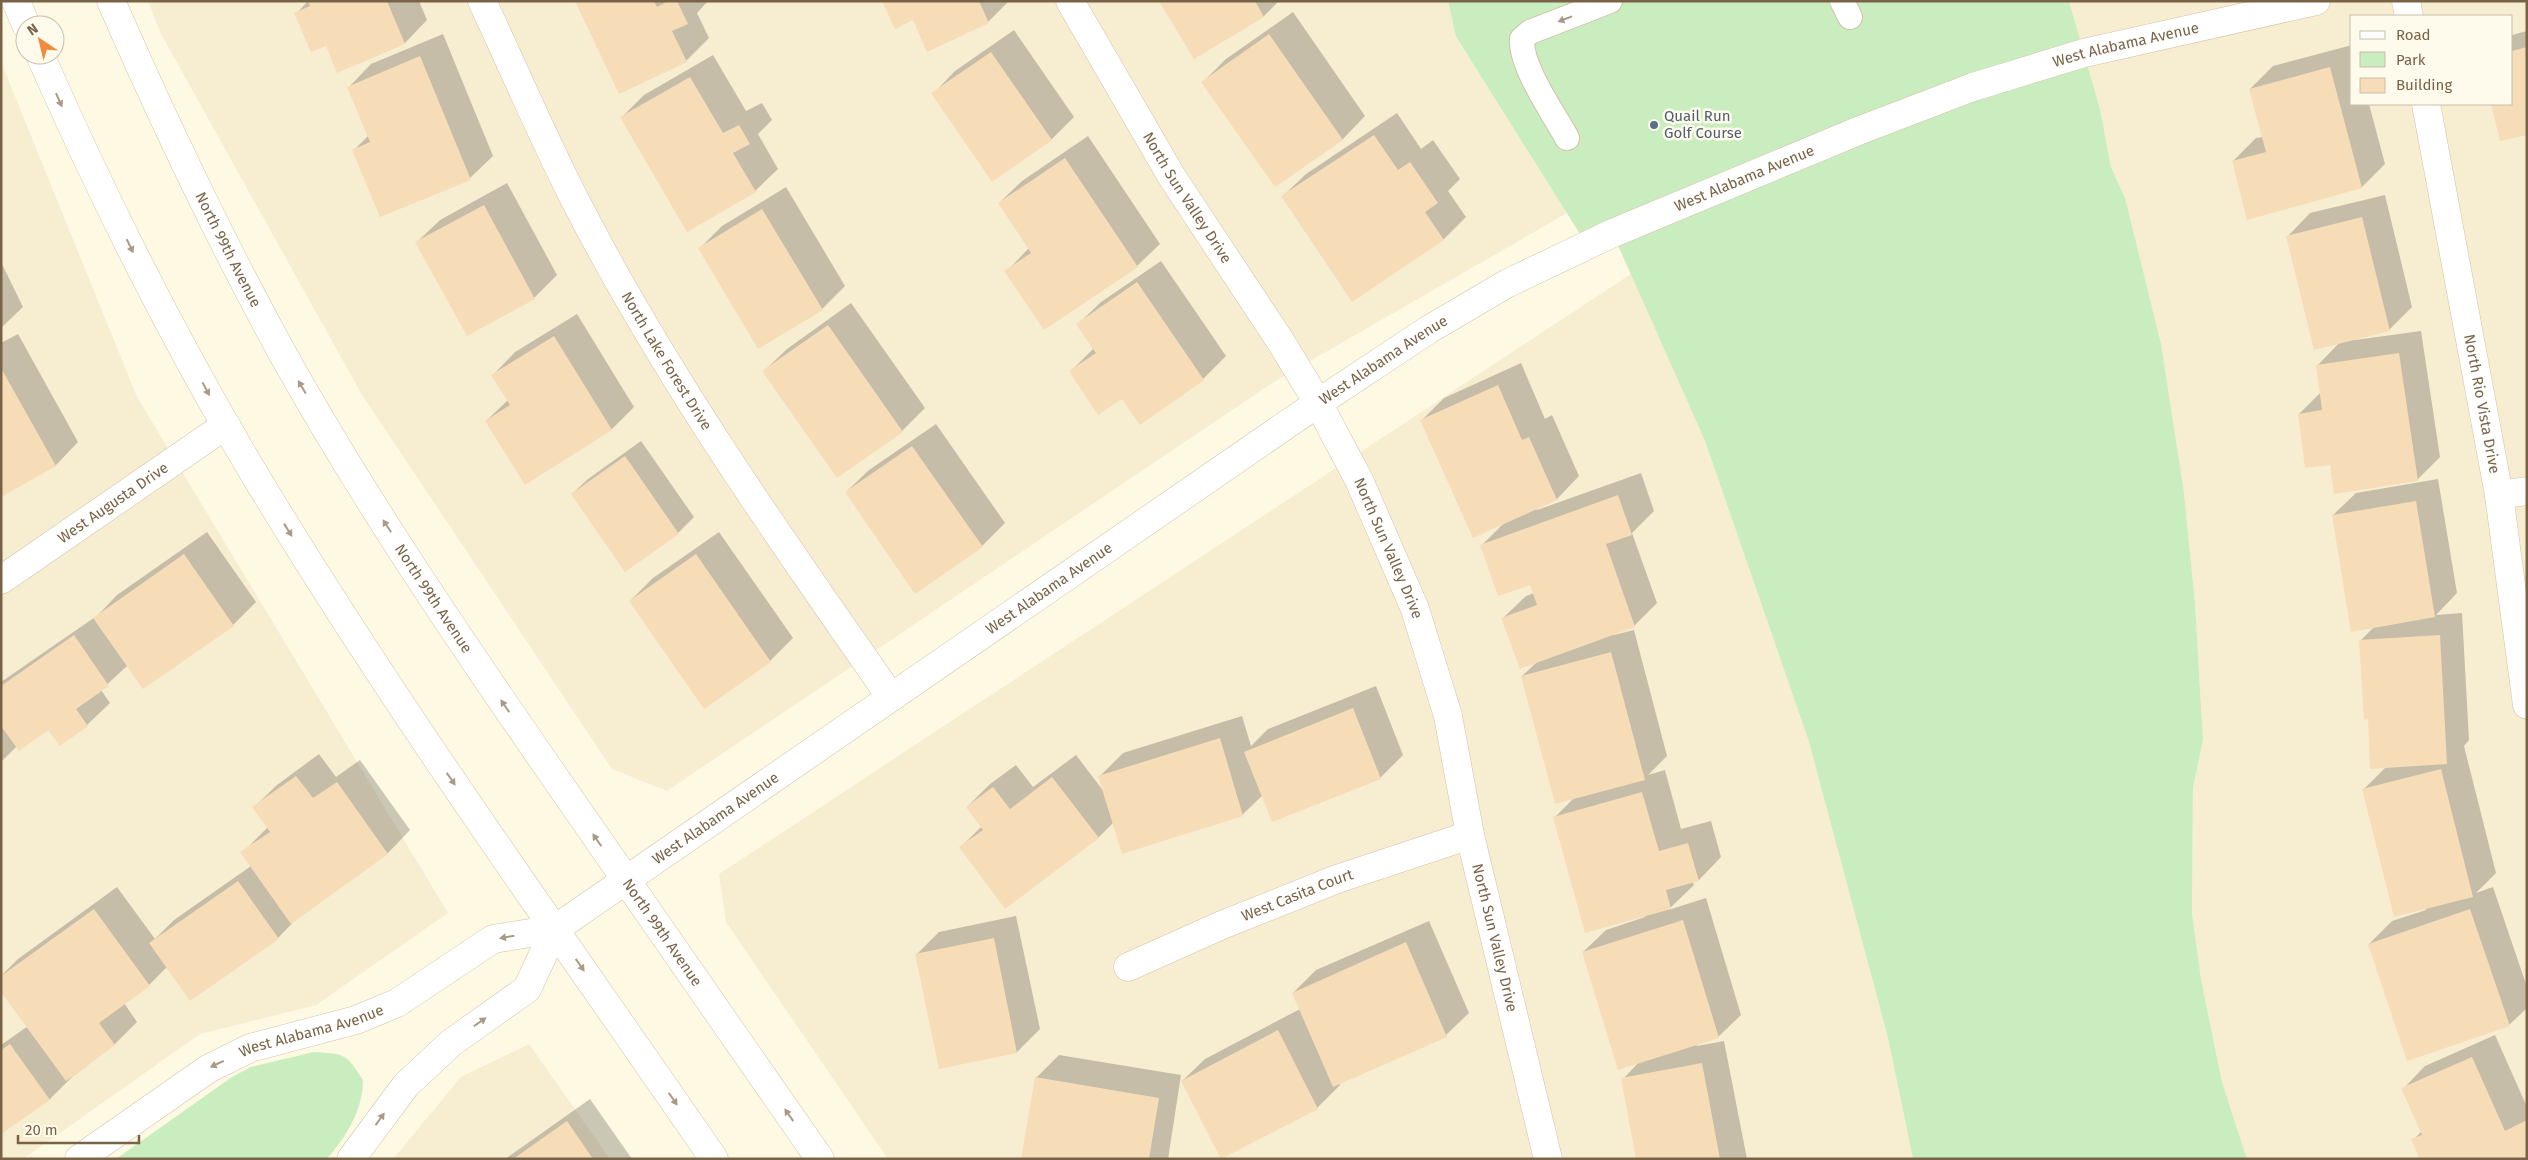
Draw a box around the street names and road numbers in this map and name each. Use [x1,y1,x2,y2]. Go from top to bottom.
street label: West Alabama Avenue [2050,19,2201,71]
street label: North Sun Valley Drive [1139,129,1235,267]
street label: West Alabama Avenue [1672,141,1817,215]
street label: North 99th Avenue [192,189,265,310]
street label: North Lake Forest Drive [618,289,716,434]
street label: West Alabama Avenue [1316,312,1451,409]
street label: North Rio Vista Drive [2460,333,2504,475]
street label: West Augusta Drive [54,458,172,547]
street label: North Sun Valley Drive [1350,475,1426,621]
street label: West Alabama Avenue [982,539,1116,638]
street label: North 99th Avenue [391,541,476,656]
street label: West Alabama Avenue [649,768,782,868]
street label: North Sun Valley Drive [1468,862,1521,1014]
street label: West Casita Court [1239,865,1356,925]
street label: North 99th Avenue [619,875,706,990]
street label: West Alabama Avenue [236,1001,386,1061]

